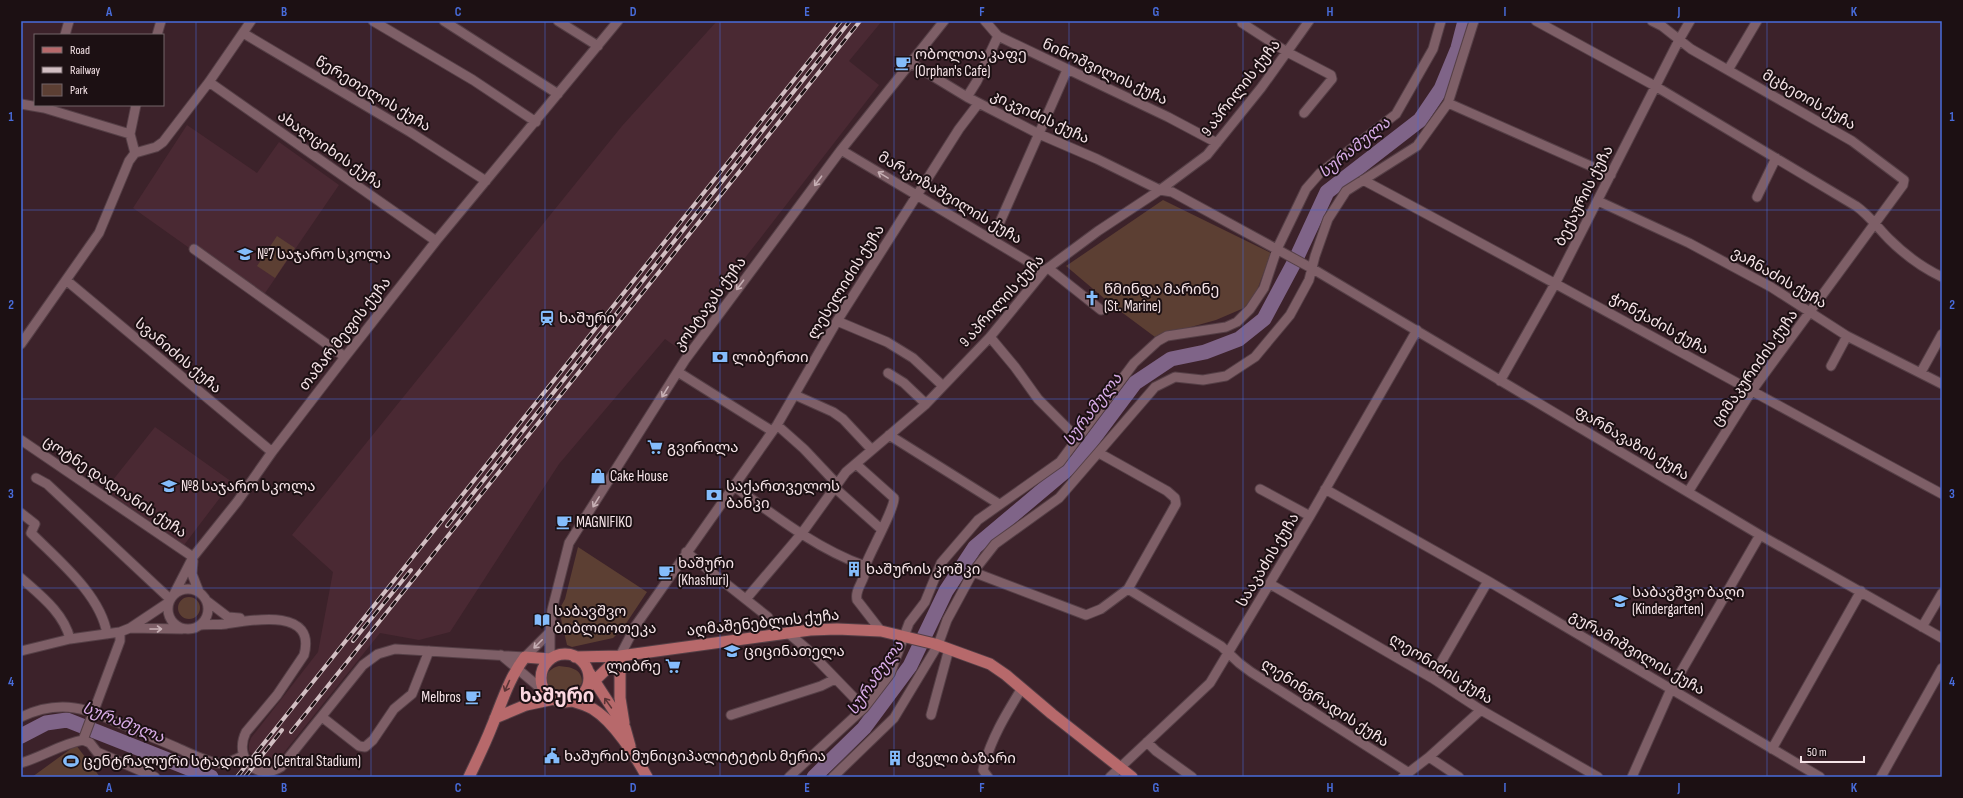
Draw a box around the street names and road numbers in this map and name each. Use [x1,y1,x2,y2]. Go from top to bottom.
street label: ნინოშვილის ქუჩა [1039,35,1171,109]
street label: 9 აპრილის ქუჩა [1197,36,1285,140]
street label: წერეთელის ქუჩა [312,52,434,136]
street label: მცხეთის ქუჩა [1759,66,1859,134]
street label: კიკვიძის ქუჩა [988,86,1092,148]
street label: ახალციხის ქუჩა [274,106,386,194]
street label: ბექაურის ქუჩა [1550,142,1618,250]
street label: მარკოზაშვილის ქუჩა [875,147,1025,249]
street label: ლესელიძის ქუჩა [803,221,889,343]
street label: ვაჩნაძის ქუჩა [1728,243,1830,313]
street label: 9 აპრილის ქუჩა [955,251,1049,351]
street label: კოსტავას ქუჩა [669,253,751,355]
street label: თამარ მეფის ქუჩა [295,273,395,395]
street label: ჭონქაძის ქუჩა [1606,289,1712,359]
street label: ციმაკურიძის ქუჩა [1708,306,1802,430]
street label: სვანიძის ქუჩა [131,314,225,398]
street label: ფარნავაზის ქუჩა [1571,401,1693,485]
street label: ცოტნე დადიანის ქუჩა [40,432,190,542]
street label: სააკაძის ქუჩა [1232,509,1304,611]
street label: აღმაშენებლის ქუჩა [686,606,840,640]
street label: გურამიშვილის ქუჩა [1566,606,1708,700]
street label: ლეონიძის ქუჩა [1386,629,1496,709]
street label: ლენინგრადის ქუჩა [1258,655,1392,751]

